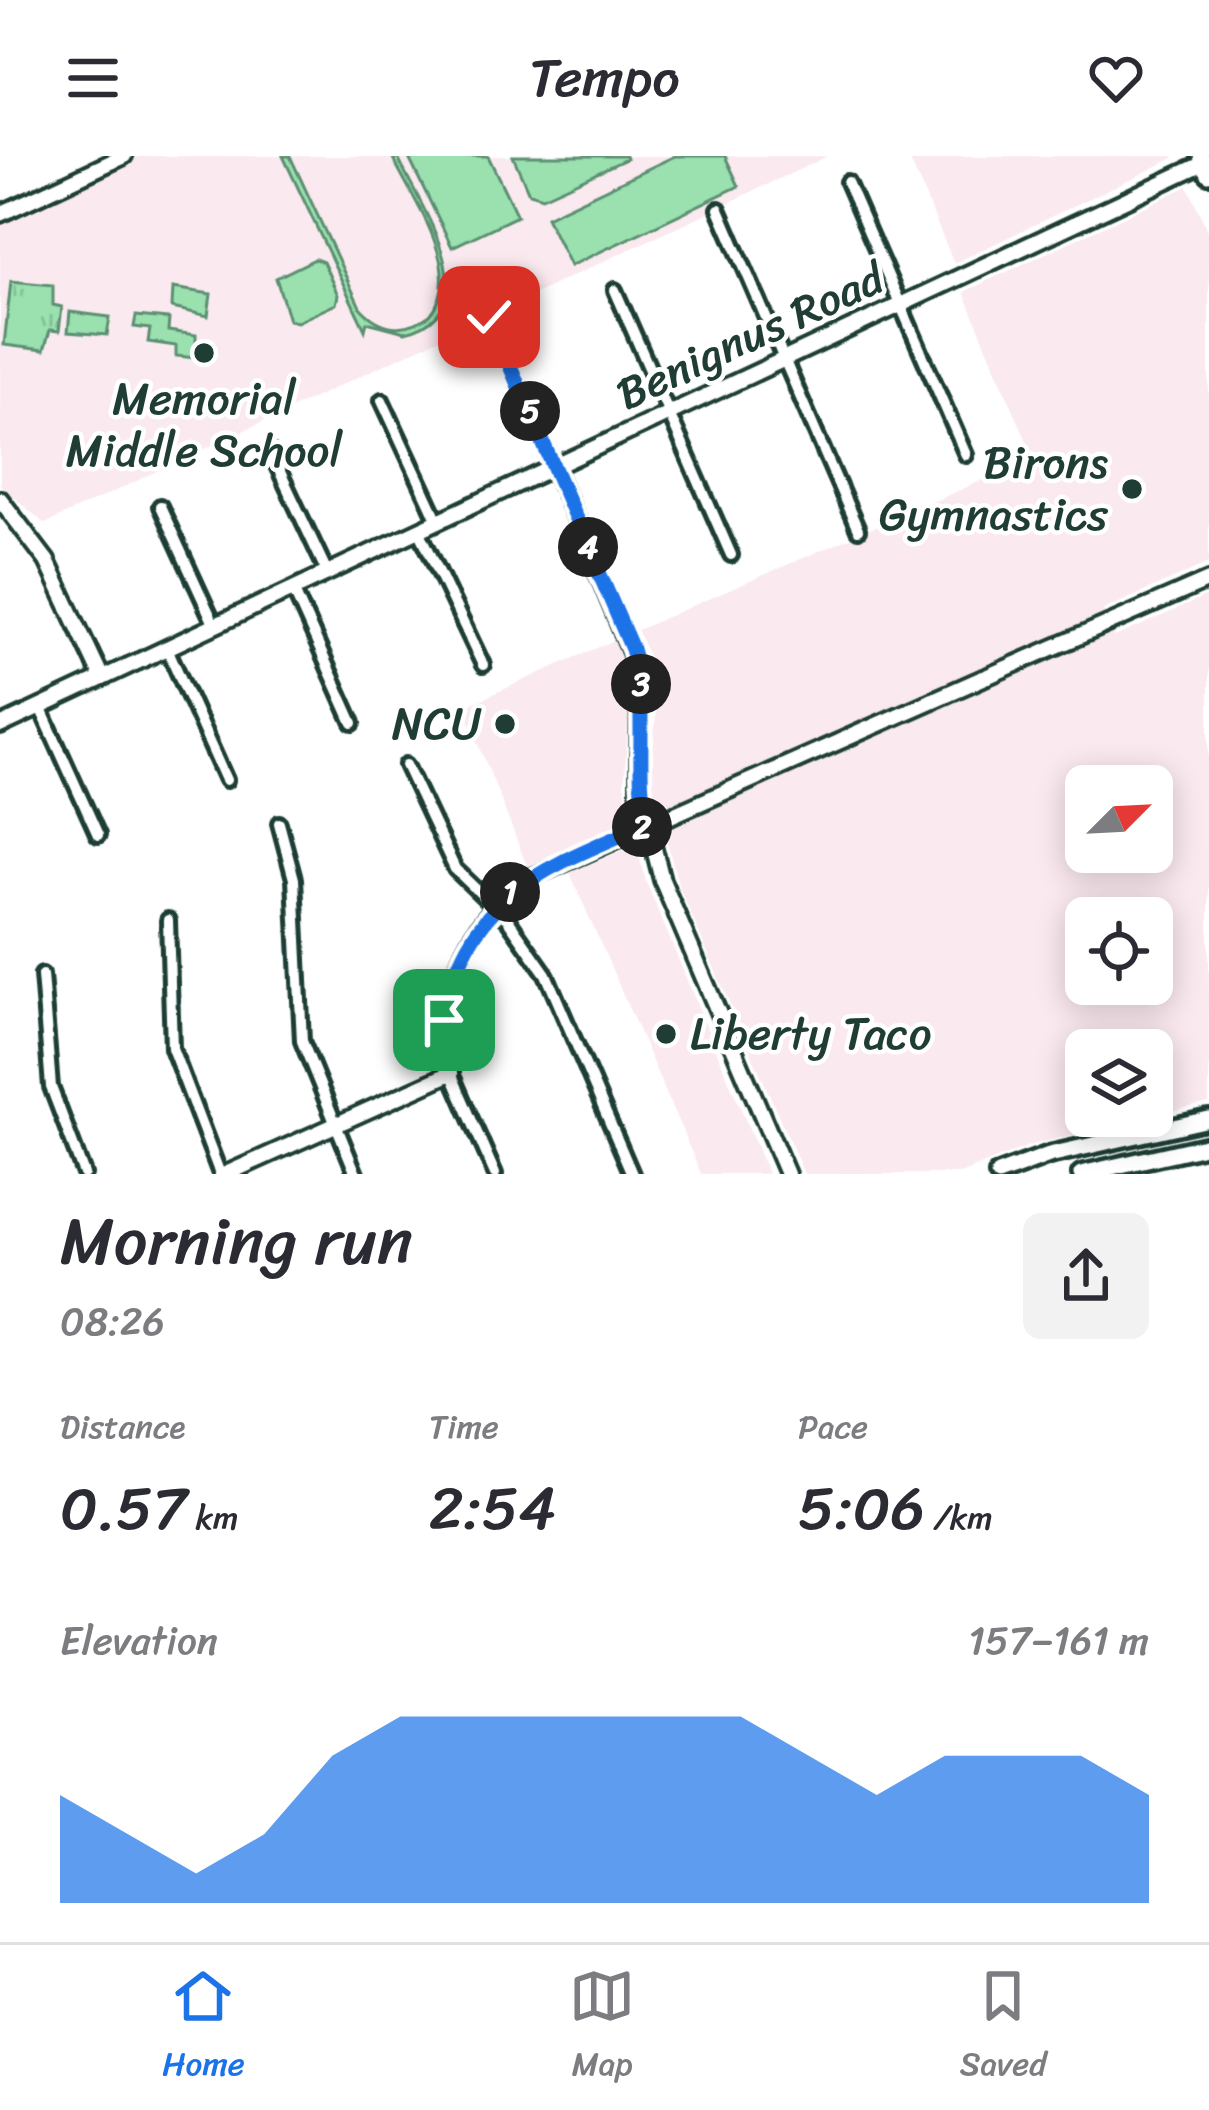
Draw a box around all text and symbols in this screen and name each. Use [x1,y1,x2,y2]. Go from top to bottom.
text: Tempo [529,30,680,126]
icon: menu [60,45,126,111]
icon: heart [1083,45,1149,111]
street label: Benignus Road [602,237,901,433]
pin [438,266,540,368]
icon: check [456,284,522,350]
marker: Memorial Middle School [191,340,217,366]
place label: Memorial Middle School [66,359,343,491]
pin: 5 [500,381,560,441]
text: 5 [520,382,540,440]
place label: Birons Gymnastics [879,423,1109,555]
marker: Birons Gymnastics [1119,476,1145,502]
pin: 4 [558,517,618,577]
text: 4 [578,518,598,576]
pin: 3 [611,654,671,714]
text: 3 [632,655,650,713]
place label: NCU [392,684,482,764]
marker: NCU [492,711,518,737]
north arrow [1065,765,1173,873]
map controls [1065,765,1173,1137]
pin: 2 [612,797,672,857]
text: 2 [632,798,652,856]
pin: 1 [480,862,540,922]
text: 1 [503,863,517,921]
button: locate [1065,897,1173,1005]
pin [393,969,495,1071]
icon: arrive [411,987,477,1053]
place label: Liberty Taco [690,994,932,1074]
marker: Liberty Taco [653,1021,679,1047]
button: layers [1065,1029,1173,1137]
text: Morning run [60,1183,413,1300]
button: share [1023,1213,1149,1339]
text: 08:26 [60,1287,165,1356]
text: Distance [60,1398,185,1456]
text: Time [429,1398,499,1456]
text: Pace [798,1398,868,1456]
text: 0.57 [60,1456,187,1562]
text: 2:54 [429,1456,556,1562]
text: 5:06 [798,1456,925,1562]
text: km [187,1489,238,1547]
text: /km [925,1489,993,1547]
text: Elevation [60,1606,218,1675]
text: 157–161 m [968,1606,1149,1675]
tab: Home [162,1963,245,2093]
tab: Map [569,1963,635,2093]
tab: Saved [960,1963,1047,2093]

